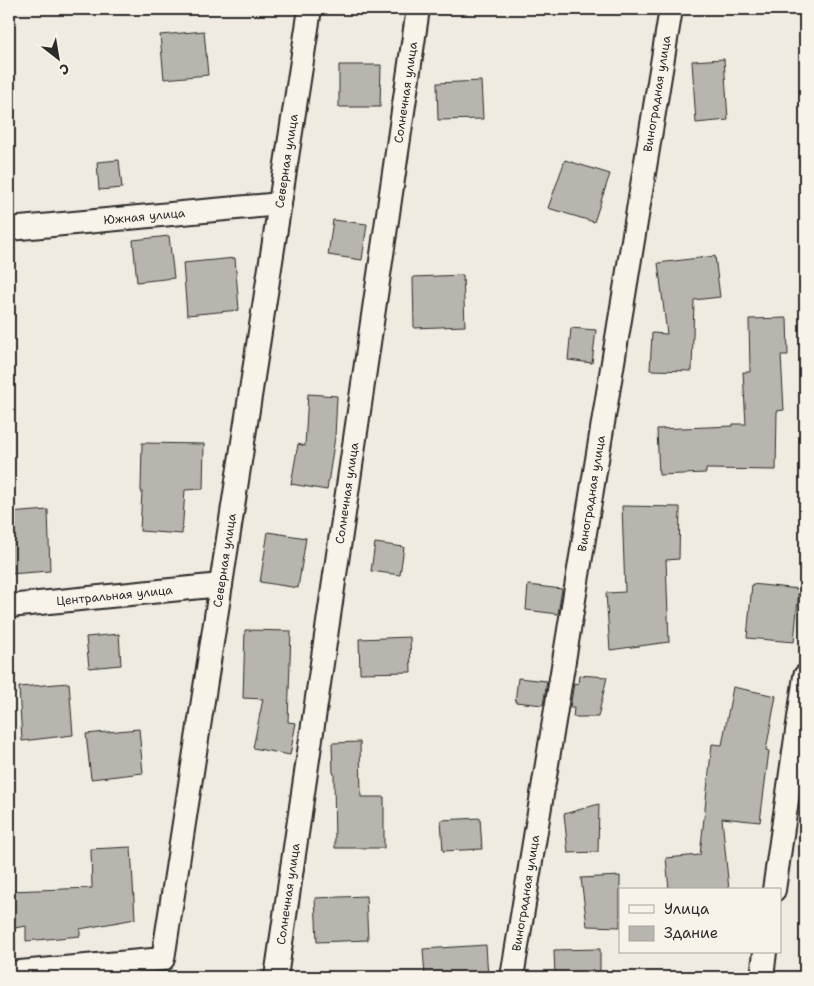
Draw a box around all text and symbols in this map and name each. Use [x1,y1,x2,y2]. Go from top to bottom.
north arrow [32,32,82,82]
street label: Виноградная улица [640,34,675,153]
street label: Солнечная улица [390,40,421,144]
text: С [56,59,73,79]
street label: Северная улица [271,112,302,209]
street label: Южная улица [103,205,186,228]
street label: Виноградная улица [574,434,609,553]
street label: Солнечная улица [332,441,362,545]
street label: Северная улица [210,512,240,609]
street label: Центральная улица [56,582,174,609]
street label: Виноградная улица [508,833,543,953]
street label: Солнечная улица [273,842,304,946]
legend [619,888,782,954]
text: Улица [664,899,710,919]
text: Здание [664,923,718,943]

